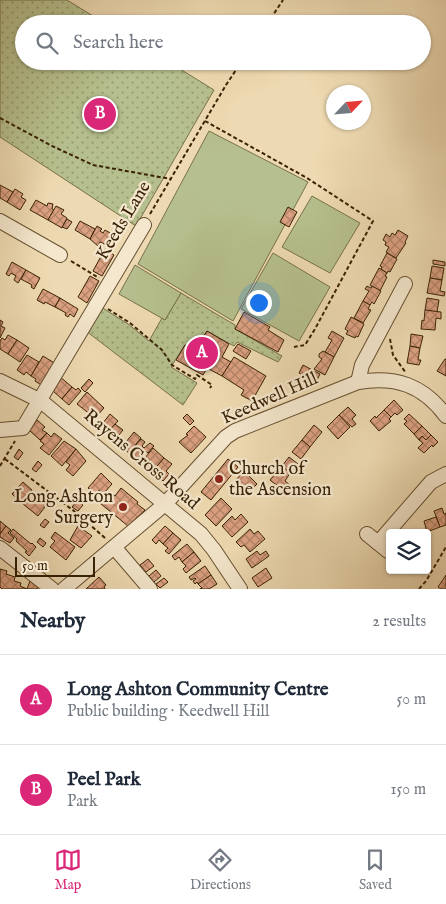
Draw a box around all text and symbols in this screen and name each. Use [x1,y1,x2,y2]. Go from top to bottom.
search box [15,15,431,70]
icon: search [33,29,61,57]
text: Search here [73,31,164,55]
north arrow [326,85,371,130]
pin: B [84,95,116,133]
street label: Keeds Lane [92,177,156,265]
your location [246,290,272,316]
pin: A [186,334,218,372]
street label: Keedwell Hill [218,368,322,430]
street label: Rayens Cross Road [78,405,204,515]
place label: Church of the Ascension [229,458,332,502]
marker: Church of the Ascension [213,473,225,485]
place label: Long Ashton Surgery [14,486,113,530]
marker: Long Ashton Surgery [117,501,129,513]
map controls [386,529,431,574]
button: layers [386,529,431,574]
scale bar [15,554,95,577]
text: 50 m [22,557,48,575]
text: Nearby [20,608,85,635]
text: 2 results [372,612,426,632]
text: Long Ashton Community Centre [67,678,329,702]
text: A [31,690,41,710]
text: 50 m [397,690,426,710]
text: Public building · Keedwell Hill [67,702,269,722]
text: Peel Park [67,768,141,792]
text: B [31,780,41,800]
text: 150 m [391,780,426,800]
text: Park [67,792,97,812]
tab: Map [54,846,82,894]
tab: Directions [190,846,251,894]
tab: Saved [359,846,392,894]

